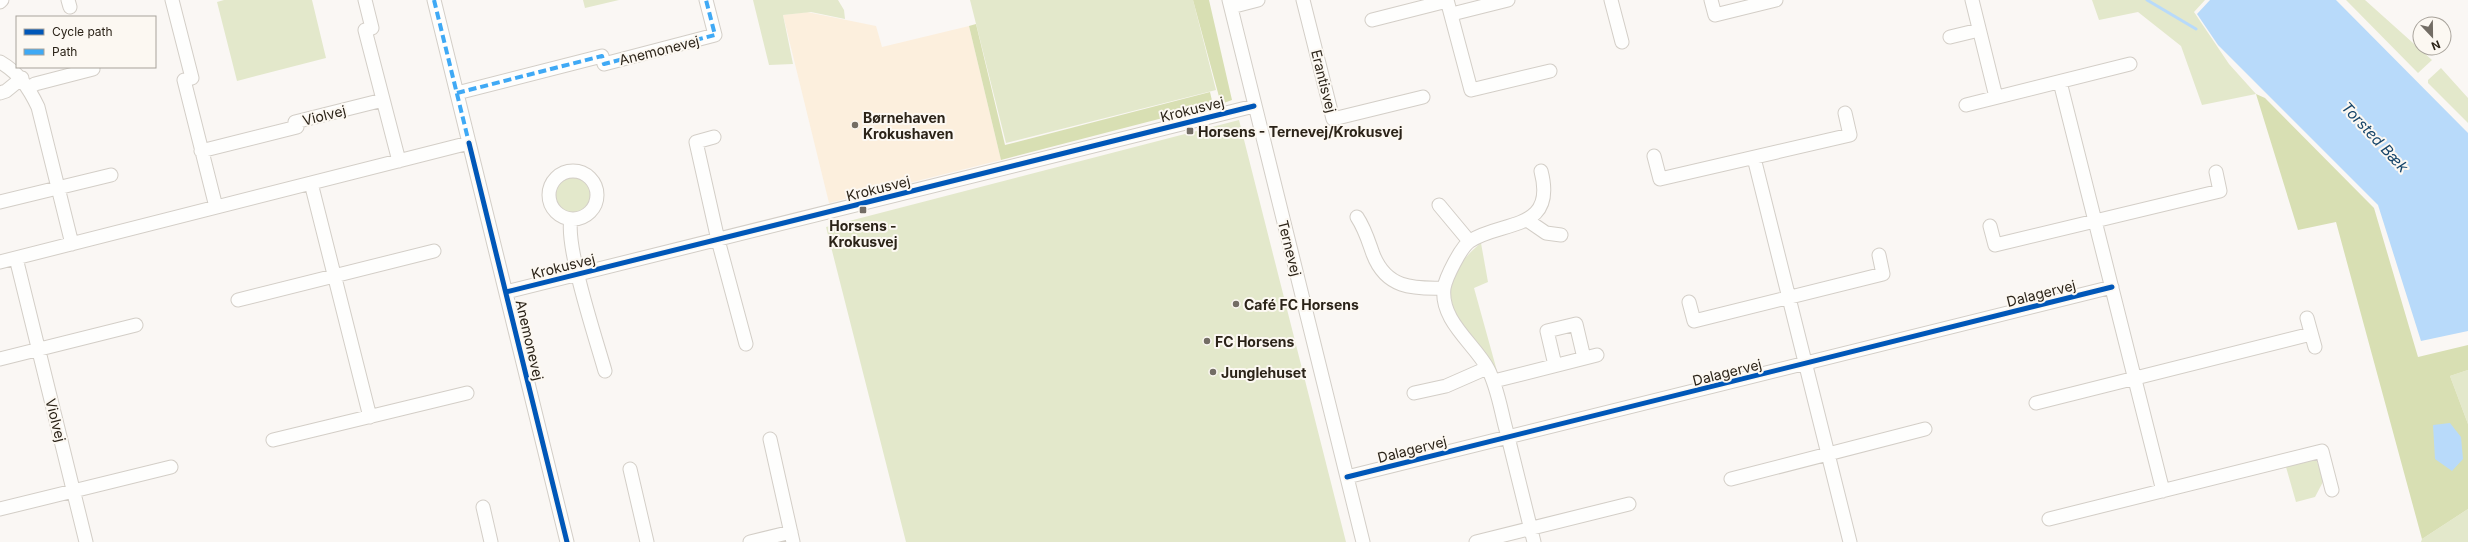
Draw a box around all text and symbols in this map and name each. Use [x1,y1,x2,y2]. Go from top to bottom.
legend [16,16,156,68]
north arrow [2412,16,2452,56]
text: Cycle path [52,24,113,39]
street label: Anemonevej [617,32,701,68]
text: N [2429,37,2442,53]
text: Path [52,44,77,59]
street label: Erantisvej [1308,48,1340,114]
street label: Krokusvej [1158,93,1226,125]
water label: Torsted Bæk [2338,98,2413,177]
street label: Violvej [301,101,347,129]
place label: Børnehaven Krokushaven [863,109,954,142]
marker: Børnehaven Krokushaven [850,120,860,130]
place label: Horsens - Ternevej/Krokusvej [1198,123,1403,140]
marker: Horsens - Ternevej/Krokusvej [1185,126,1195,136]
street label: Krokusvej [844,172,912,204]
marker: Horsens - Krokusvej [858,205,868,215]
place label: Horsens - Krokusvej [829,217,898,250]
street label: Ternevej [1275,218,1305,278]
street label: Krokusvej [529,250,597,282]
street label: Dalagervej [2005,276,2077,310]
place label: Café FC Horsens [1244,296,1359,313]
street label: Anemonevej [512,298,548,382]
marker: Café FC Horsens [1231,299,1241,309]
place label: FC Horsens [1215,333,1295,350]
marker: FC Horsens [1202,336,1212,346]
street label: Dalagervej [1691,355,1763,389]
place label: Junglehuset [1221,364,1306,381]
marker: Junglehuset [1208,367,1218,377]
street label: Violvej [42,397,70,443]
street label: Dalagervej [1376,432,1448,466]

